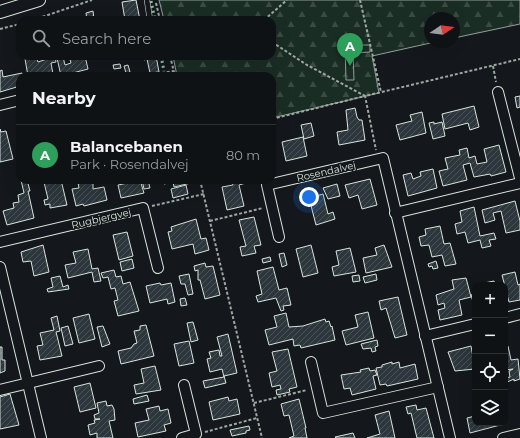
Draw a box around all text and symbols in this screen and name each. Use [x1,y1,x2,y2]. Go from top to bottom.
north arrow [424,12,460,48]
search box [16,16,276,60]
icon: search [30,27,52,49]
text: Search here [62,29,151,48]
pin: A [337,33,363,66]
text: Nearby [32,88,96,108]
text: Balancebanen [70,137,183,156]
text: A [40,147,50,163]
text: 80 m [226,147,260,163]
text: Park · Rosendalvej [70,156,188,172]
street label: Rosendalvej [295,158,357,185]
your location [299,187,319,207]
street label: Rugbjergvej [70,205,132,232]
map controls [472,282,508,426]
button: + [472,282,508,318]
button: − [472,318,508,354]
button: locate [472,354,508,390]
button: layers [472,390,508,426]

